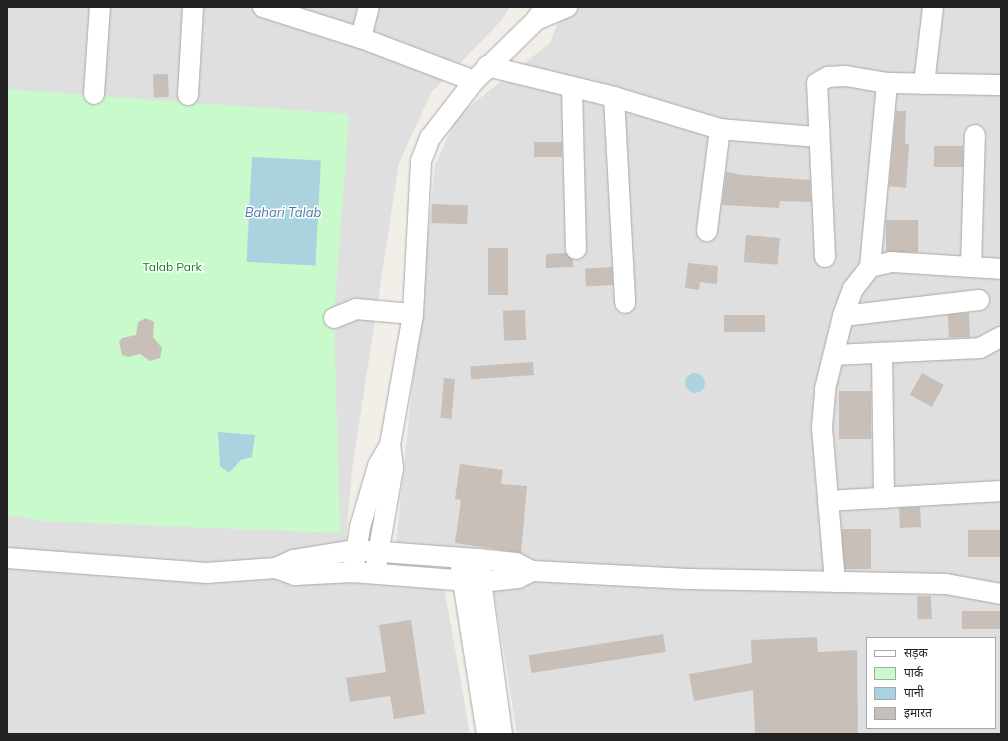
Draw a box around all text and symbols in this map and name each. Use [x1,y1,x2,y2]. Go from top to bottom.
water label: Bahari Talab [245,204,321,220]
park label: Talab Park [142,260,202,274]
legend [866,637,996,729]
text: सड़क [904,645,928,660]
text: पार्क [904,665,923,680]
text: पानी [904,685,924,700]
text: इमारत [904,705,932,720]

